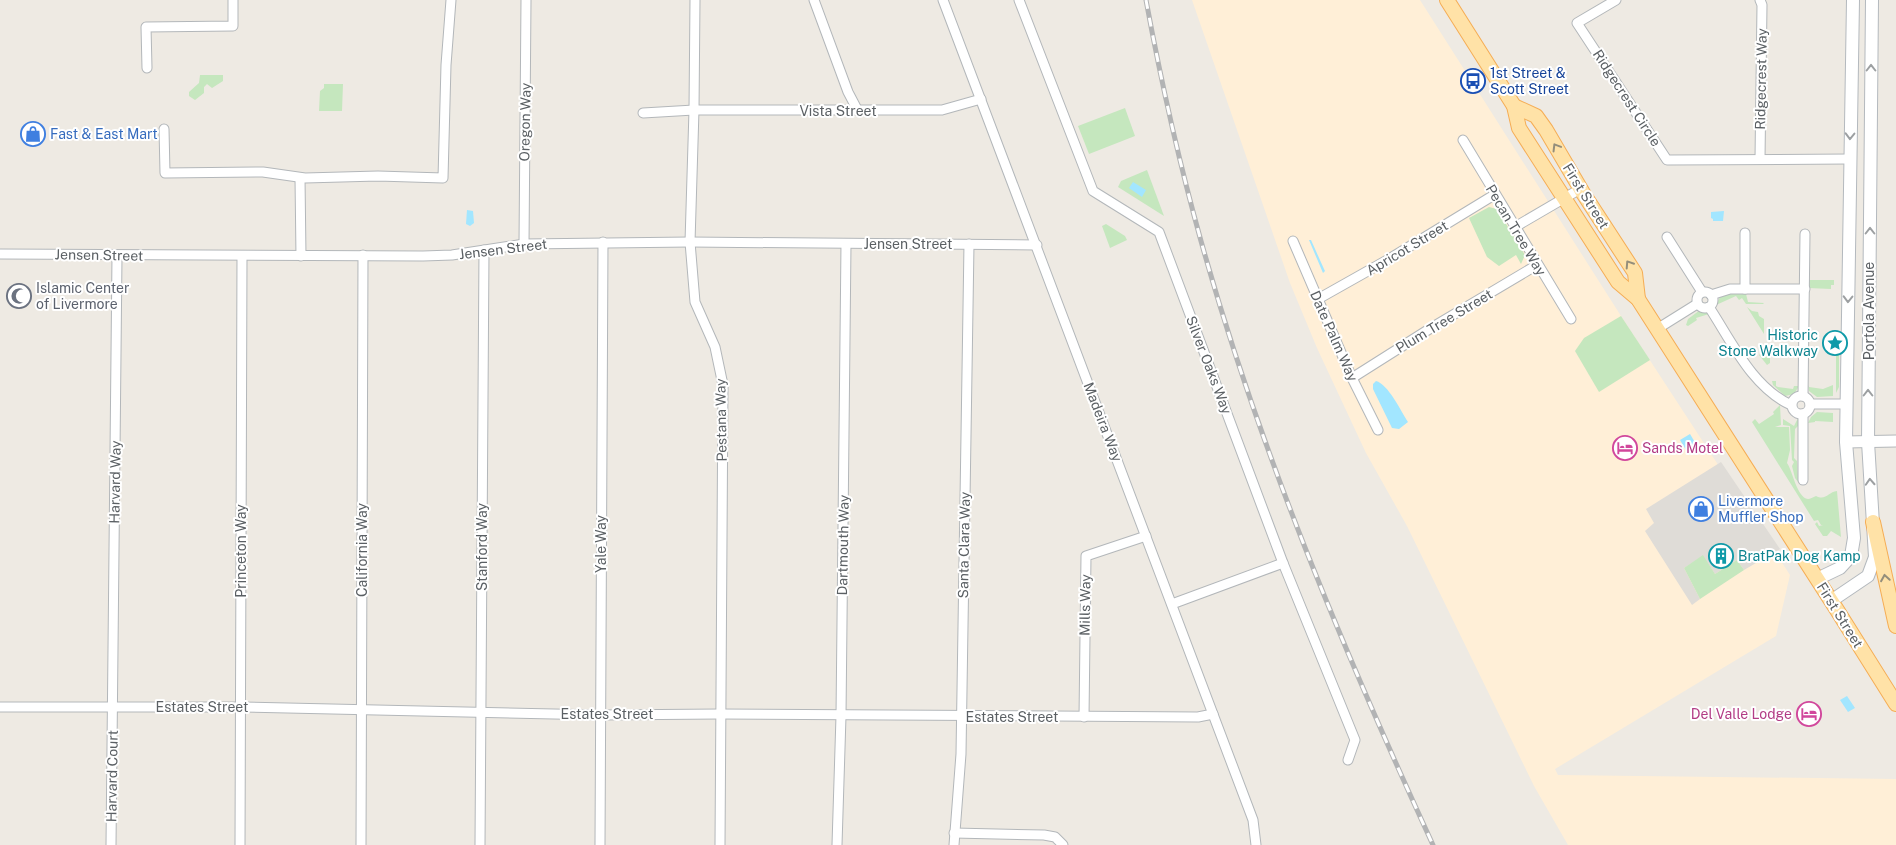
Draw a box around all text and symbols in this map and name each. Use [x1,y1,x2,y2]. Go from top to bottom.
street label: Ridgecrest Way [1752,28,1770,130]
street label: Ridgecrest Circle [1590,47,1664,149]
one-way arrow [1866,64,1876,72]
place label: 1st Street & Scott Street [1490,65,1569,97]
bus stop icon: 1st Street & Scott Street [1460,68,1486,94]
street label: Oregon Way [516,82,534,161]
street label: Vista Street [799,103,877,119]
shop icon: Fast & East Mart [20,121,46,147]
place label: Fast & East Mart [50,126,158,142]
one-way arrow [1845,132,1855,140]
one-way arrow [1552,143,1562,152]
street label: First Street [1560,160,1612,232]
street label: Pecan Tree Way [1483,182,1550,279]
street label: Apricot Street [1363,217,1451,279]
one-way arrow [1865,226,1875,234]
street label: Jensen Street [458,236,548,262]
street label: Jensen Street [864,236,952,252]
street label: Jensen Street [54,246,144,264]
one-way arrow [1626,260,1635,270]
street label: Portola Avenue [1861,262,1877,360]
place label: Islamic Center of Livermore [36,280,129,312]
mosque icon: Islamic Center of Livermore [6,283,32,309]
street label: Plum Tree Street [1393,286,1495,356]
street label: Date Palm Way [1307,288,1361,384]
one-way arrow [1843,295,1853,303]
street label: Silver Oaks Way [1183,314,1235,417]
place label: Historic Stone Walkway [1718,327,1819,359]
place icon: Historic Stone Walkway [1822,330,1848,356]
street label: Pestana Way [712,378,730,462]
street label: Madeira Way [1081,380,1126,464]
one-way arrow [1863,389,1873,396]
hotel icon: Sands Motel [1612,435,1638,461]
street label: Harvard Way [106,440,124,524]
place label: Sands Motel [1642,440,1723,456]
one-way arrow [1865,478,1876,486]
street label: Santa Clara Way [955,491,973,598]
place label: Livermore Muffler Shop [1718,493,1804,525]
street label: Dartmouth Way [834,494,852,595]
shop icon: Livermore Muffler Shop [1688,496,1714,522]
street label: California Way [354,503,370,597]
street label: Stanford Way [474,503,490,591]
street label: Princeton Way [233,504,249,598]
street label: Yale Way [593,515,609,573]
building icon: BratPak Dog Kamp [1708,543,1734,569]
place label: BratPak Dog Kamp [1738,548,1861,564]
street label: Mills Way [1076,573,1094,636]
one-way arrow [1880,574,1891,582]
street label: First Street [1814,579,1866,651]
street label: Estates Street [156,699,248,715]
hotel icon: Del Valle Lodge [1796,701,1822,727]
street label: Estates Street [561,706,653,722]
place label: Del Valle Lodge [1691,706,1792,722]
street label: Estates Street [966,709,1058,725]
street label: Harvard Court [103,730,121,822]

